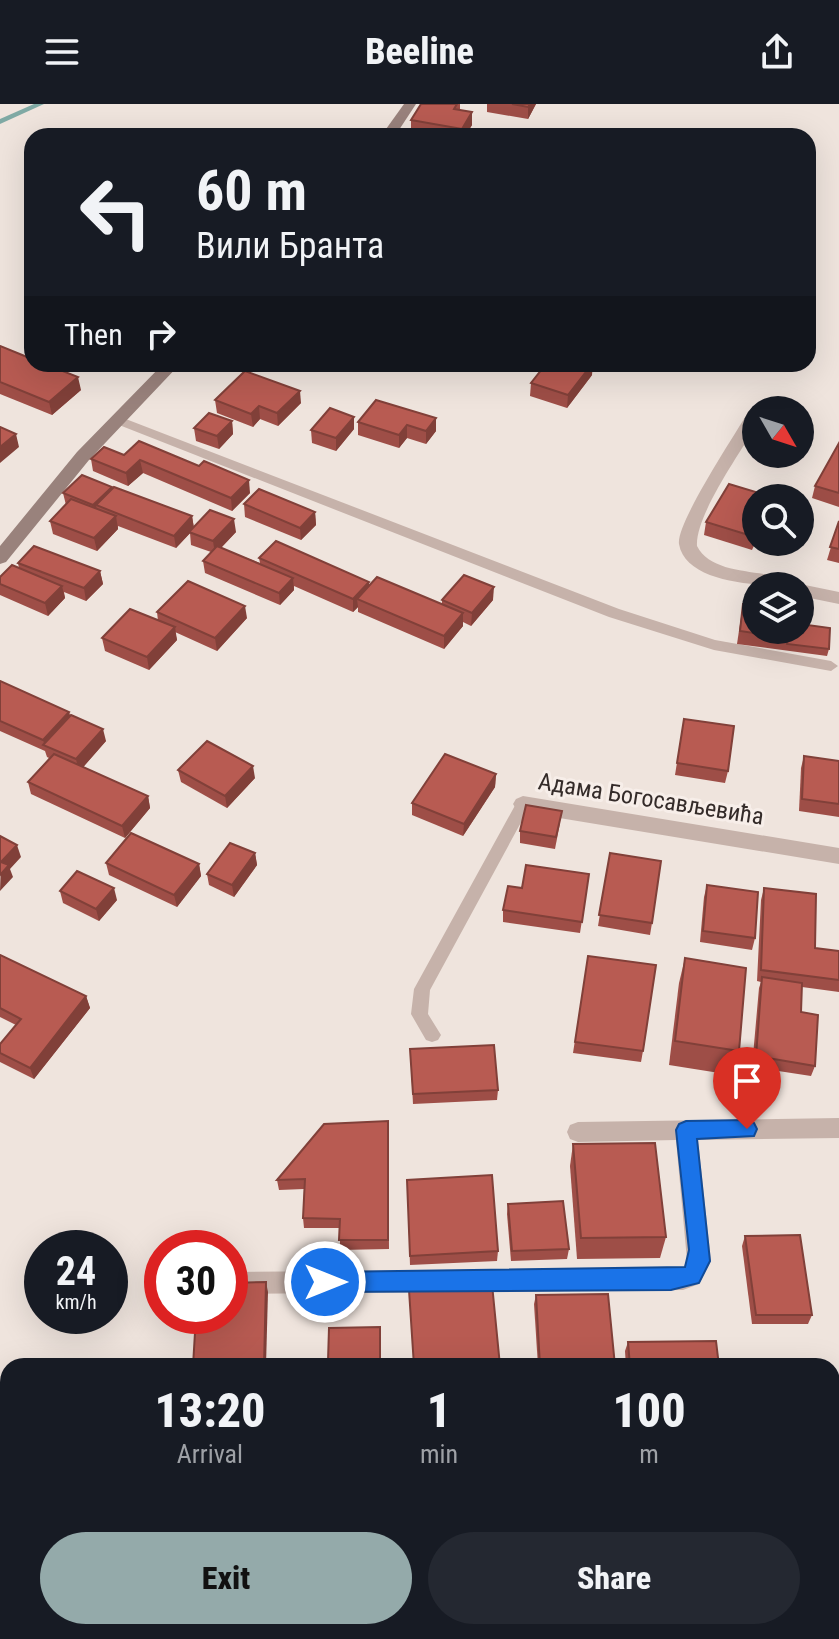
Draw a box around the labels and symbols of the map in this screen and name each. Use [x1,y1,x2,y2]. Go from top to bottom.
north arrow [742,396,814,468]
street label: Адама Богосављевића [536,767,766,831]
pin [713,1047,781,1129]
speed limit sign: 30 [144,1230,248,1334]
position arrow [283,1240,367,1324]

